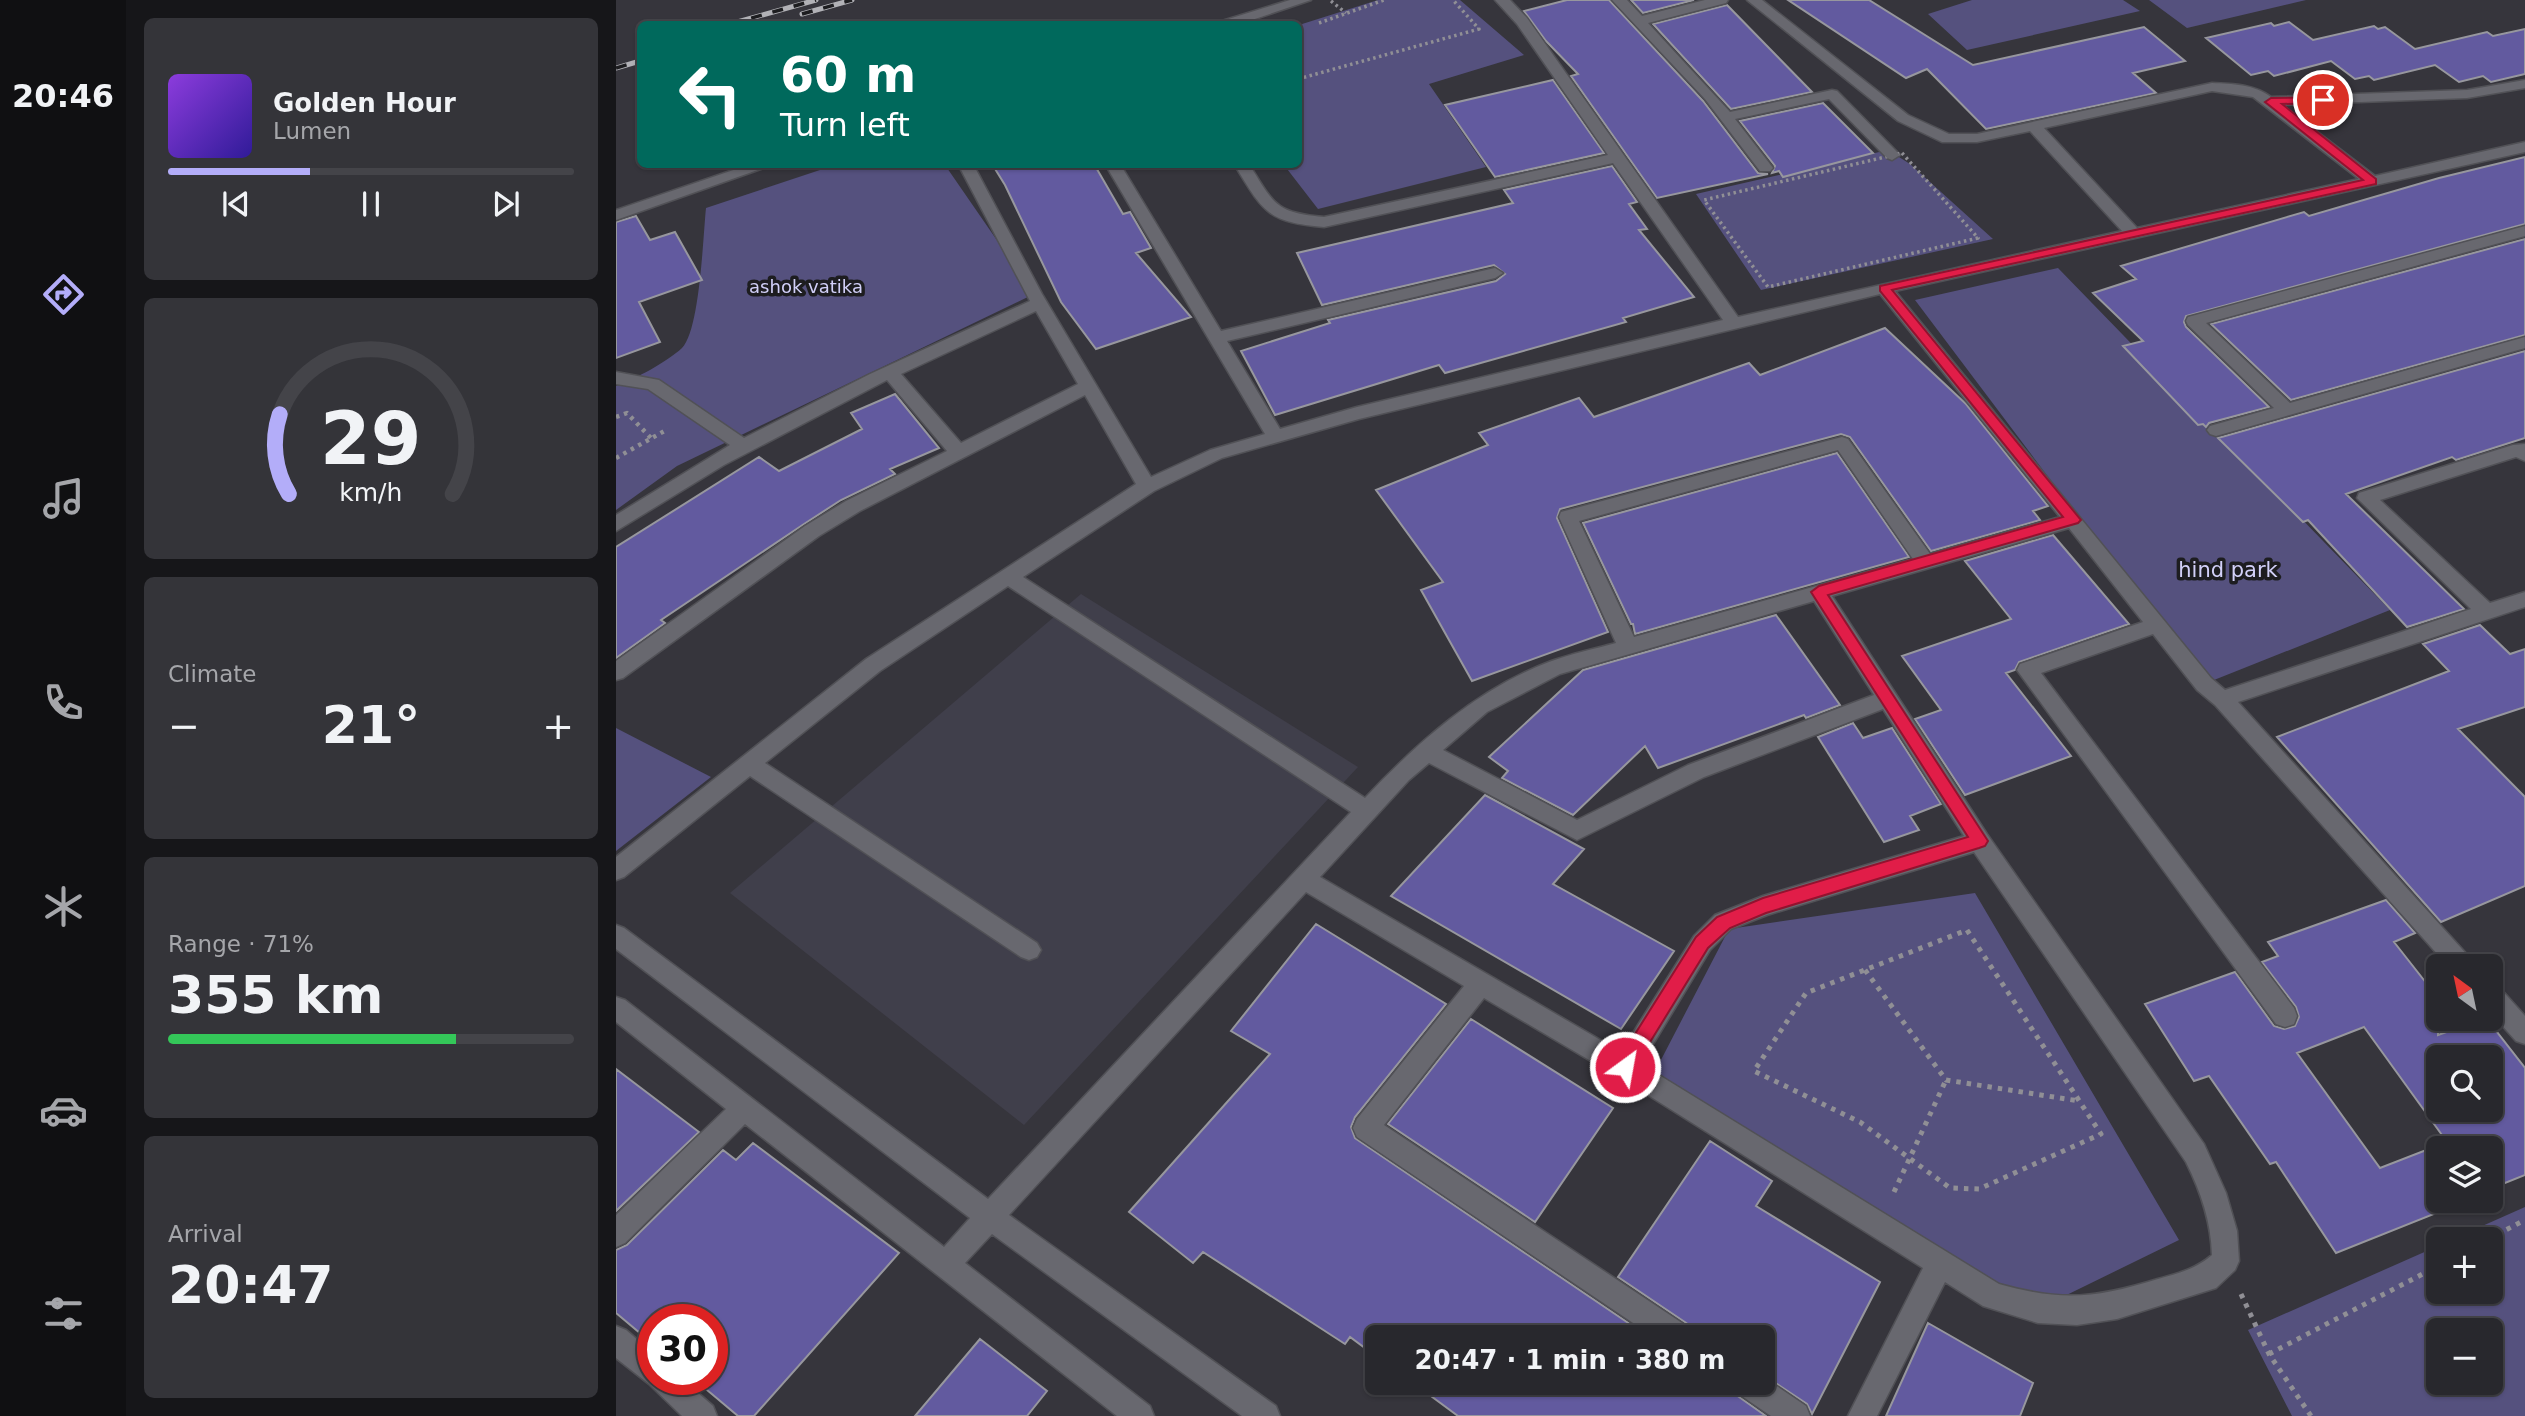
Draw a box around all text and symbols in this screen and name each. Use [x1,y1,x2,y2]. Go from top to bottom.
text: 60 m [780,47,916,104]
icon: left [665,49,756,140]
pin [2293,70,2353,130]
text: 20:46 [12,77,114,115]
icon: arrive [2304,81,2342,119]
text: Golden Hour [273,88,456,118]
text: Turn left [780,106,910,144]
text: Lumen [273,118,351,144]
icon: previous [217,185,255,223]
icon: pause [352,185,390,223]
icon: next [487,185,525,223]
icon: directions [39,270,88,319]
park label: ashok vatika [749,276,863,297]
text: 29 [320,397,422,482]
icon: music [39,474,88,523]
text: km/h [339,478,403,507]
park label: hind park [2178,558,2279,582]
text: Climate [168,661,257,687]
icon: phone [39,678,88,727]
text: 21° [322,695,420,755]
text: − [168,704,200,748]
text: + [542,704,574,748]
icon: climate [39,882,88,931]
text: Range · 71% [168,931,314,957]
north arrow [2426,954,2502,1031]
map controls [2426,954,2503,1395]
text: 355 km [168,965,383,1025]
position arrow [1588,1030,1662,1104]
button: search [2426,1045,2503,1122]
icon: car [39,1086,88,1135]
button: layers [2426,1136,2503,1213]
text: Arrival [168,1221,243,1247]
button: + [2426,1227,2503,1304]
text: 20:47 [168,1255,334,1315]
icon: filters [39,1289,88,1338]
speed limit sign: 30 [637,1304,728,1395]
button: − [2426,1318,2503,1395]
text: 20:47 · 1 min · 380 m [1415,1345,1725,1375]

